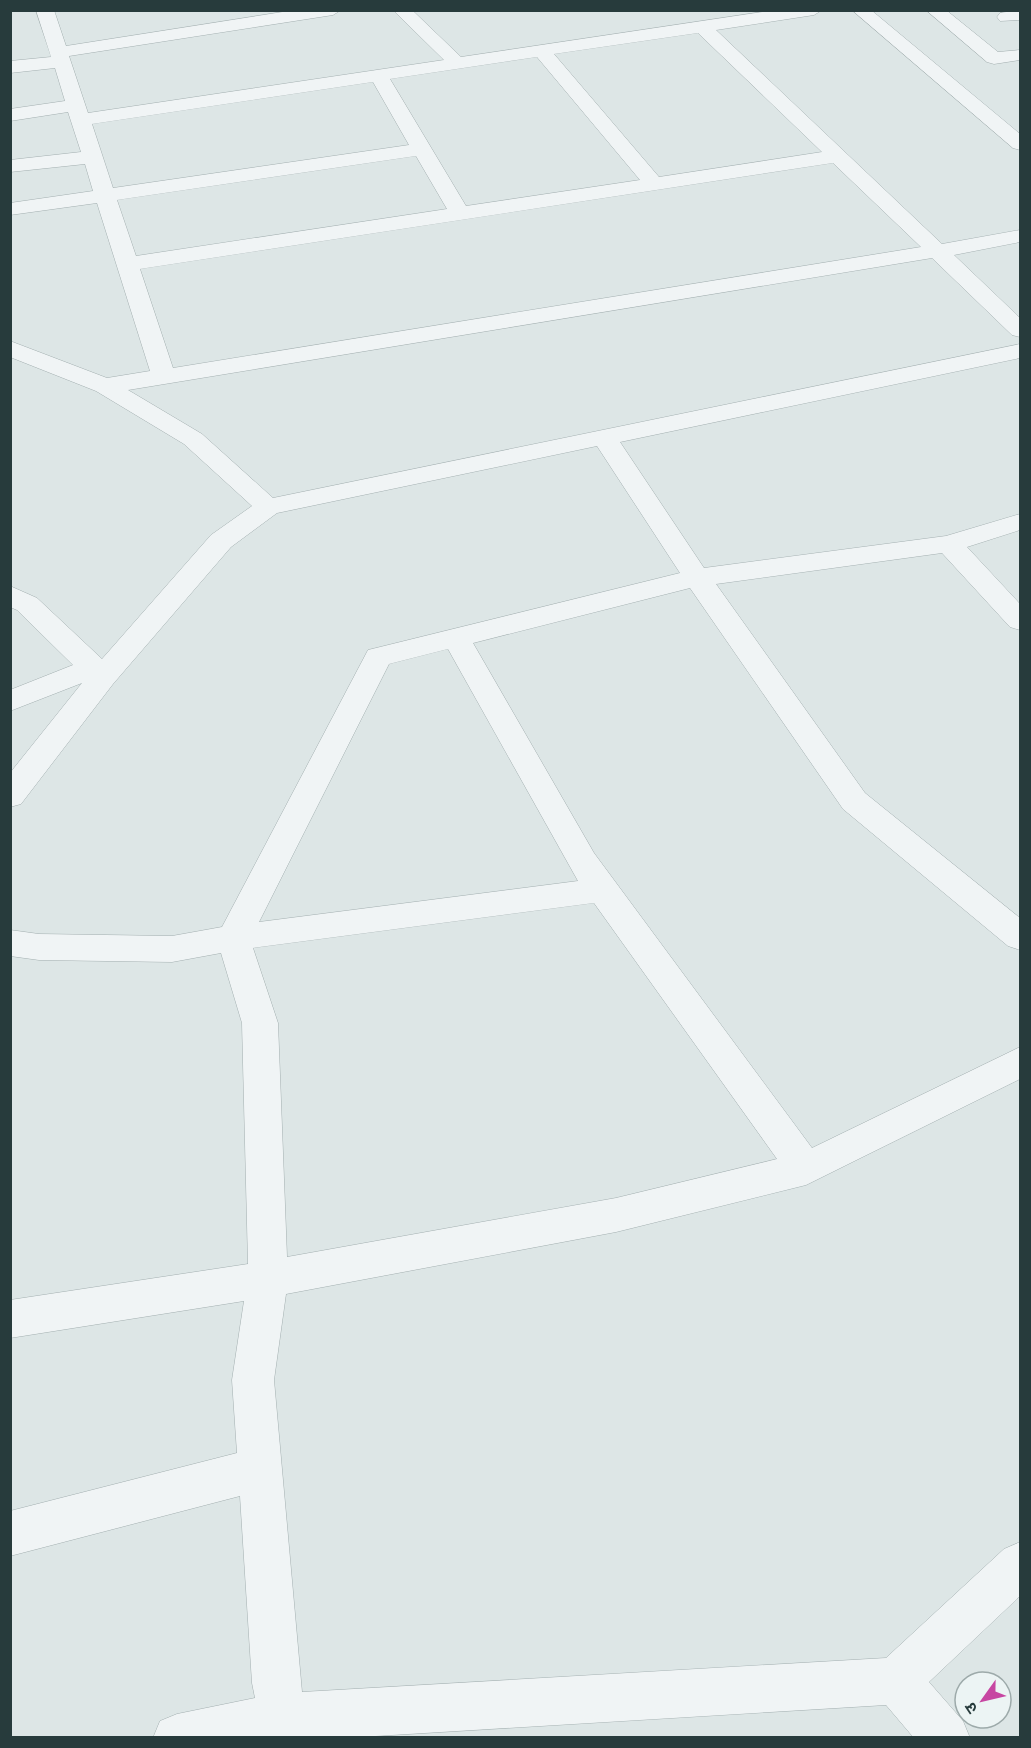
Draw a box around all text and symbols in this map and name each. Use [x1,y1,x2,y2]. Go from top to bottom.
north arrow [953,1670,1013,1730]
text: उ [961,1697,983,1717]

